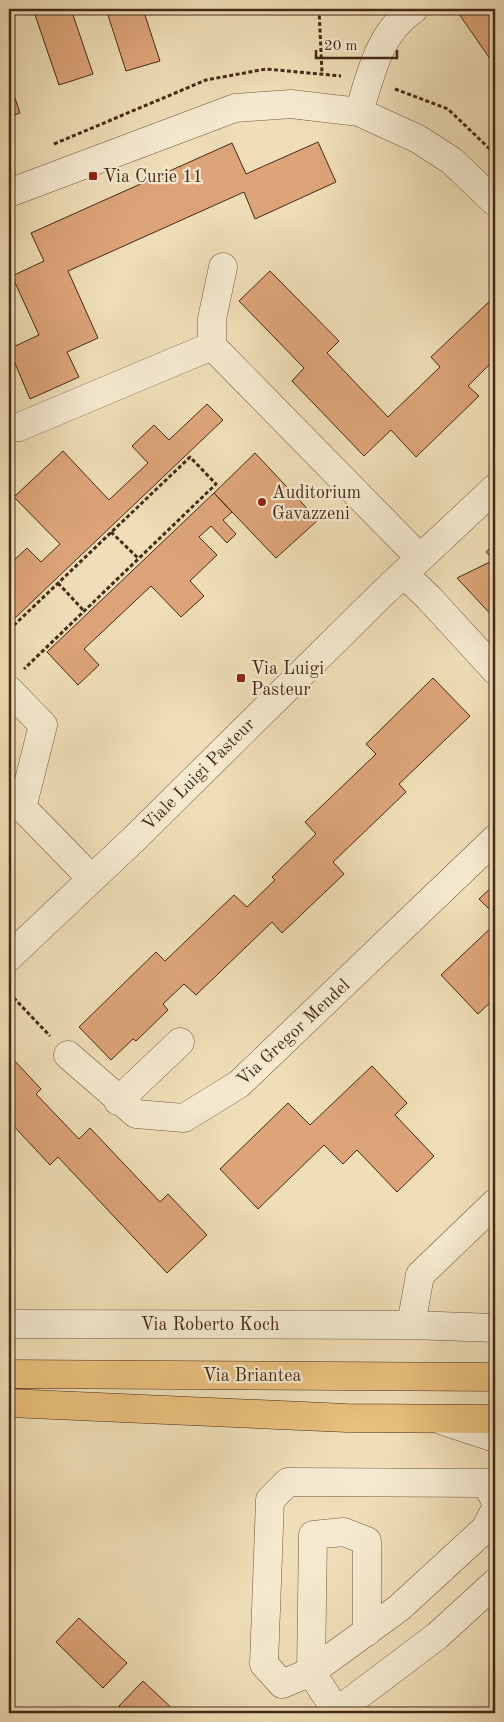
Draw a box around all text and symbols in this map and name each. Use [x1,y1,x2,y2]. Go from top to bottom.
scale bar [316,28,398,60]
text: 20 m [324,39,358,54]
place label: Via Curie 11 [103,168,203,186]
marker: Via Curie 11 [87,170,99,182]
place label: Auditorium Gavazzeni [272,484,361,523]
marker: Auditorium Gavazzeni [256,496,268,508]
place label: Via Luigi Pasteur [251,660,324,699]
marker: Via Luigi Pasteur [235,672,247,684]
street label: Viale Luigi Pasteur [139,715,259,834]
street label: Via Gregor Mendel [234,976,354,1090]
street label: Via Roberto Koch [140,1316,280,1334]
street label: Via Briantea [203,1367,301,1385]

